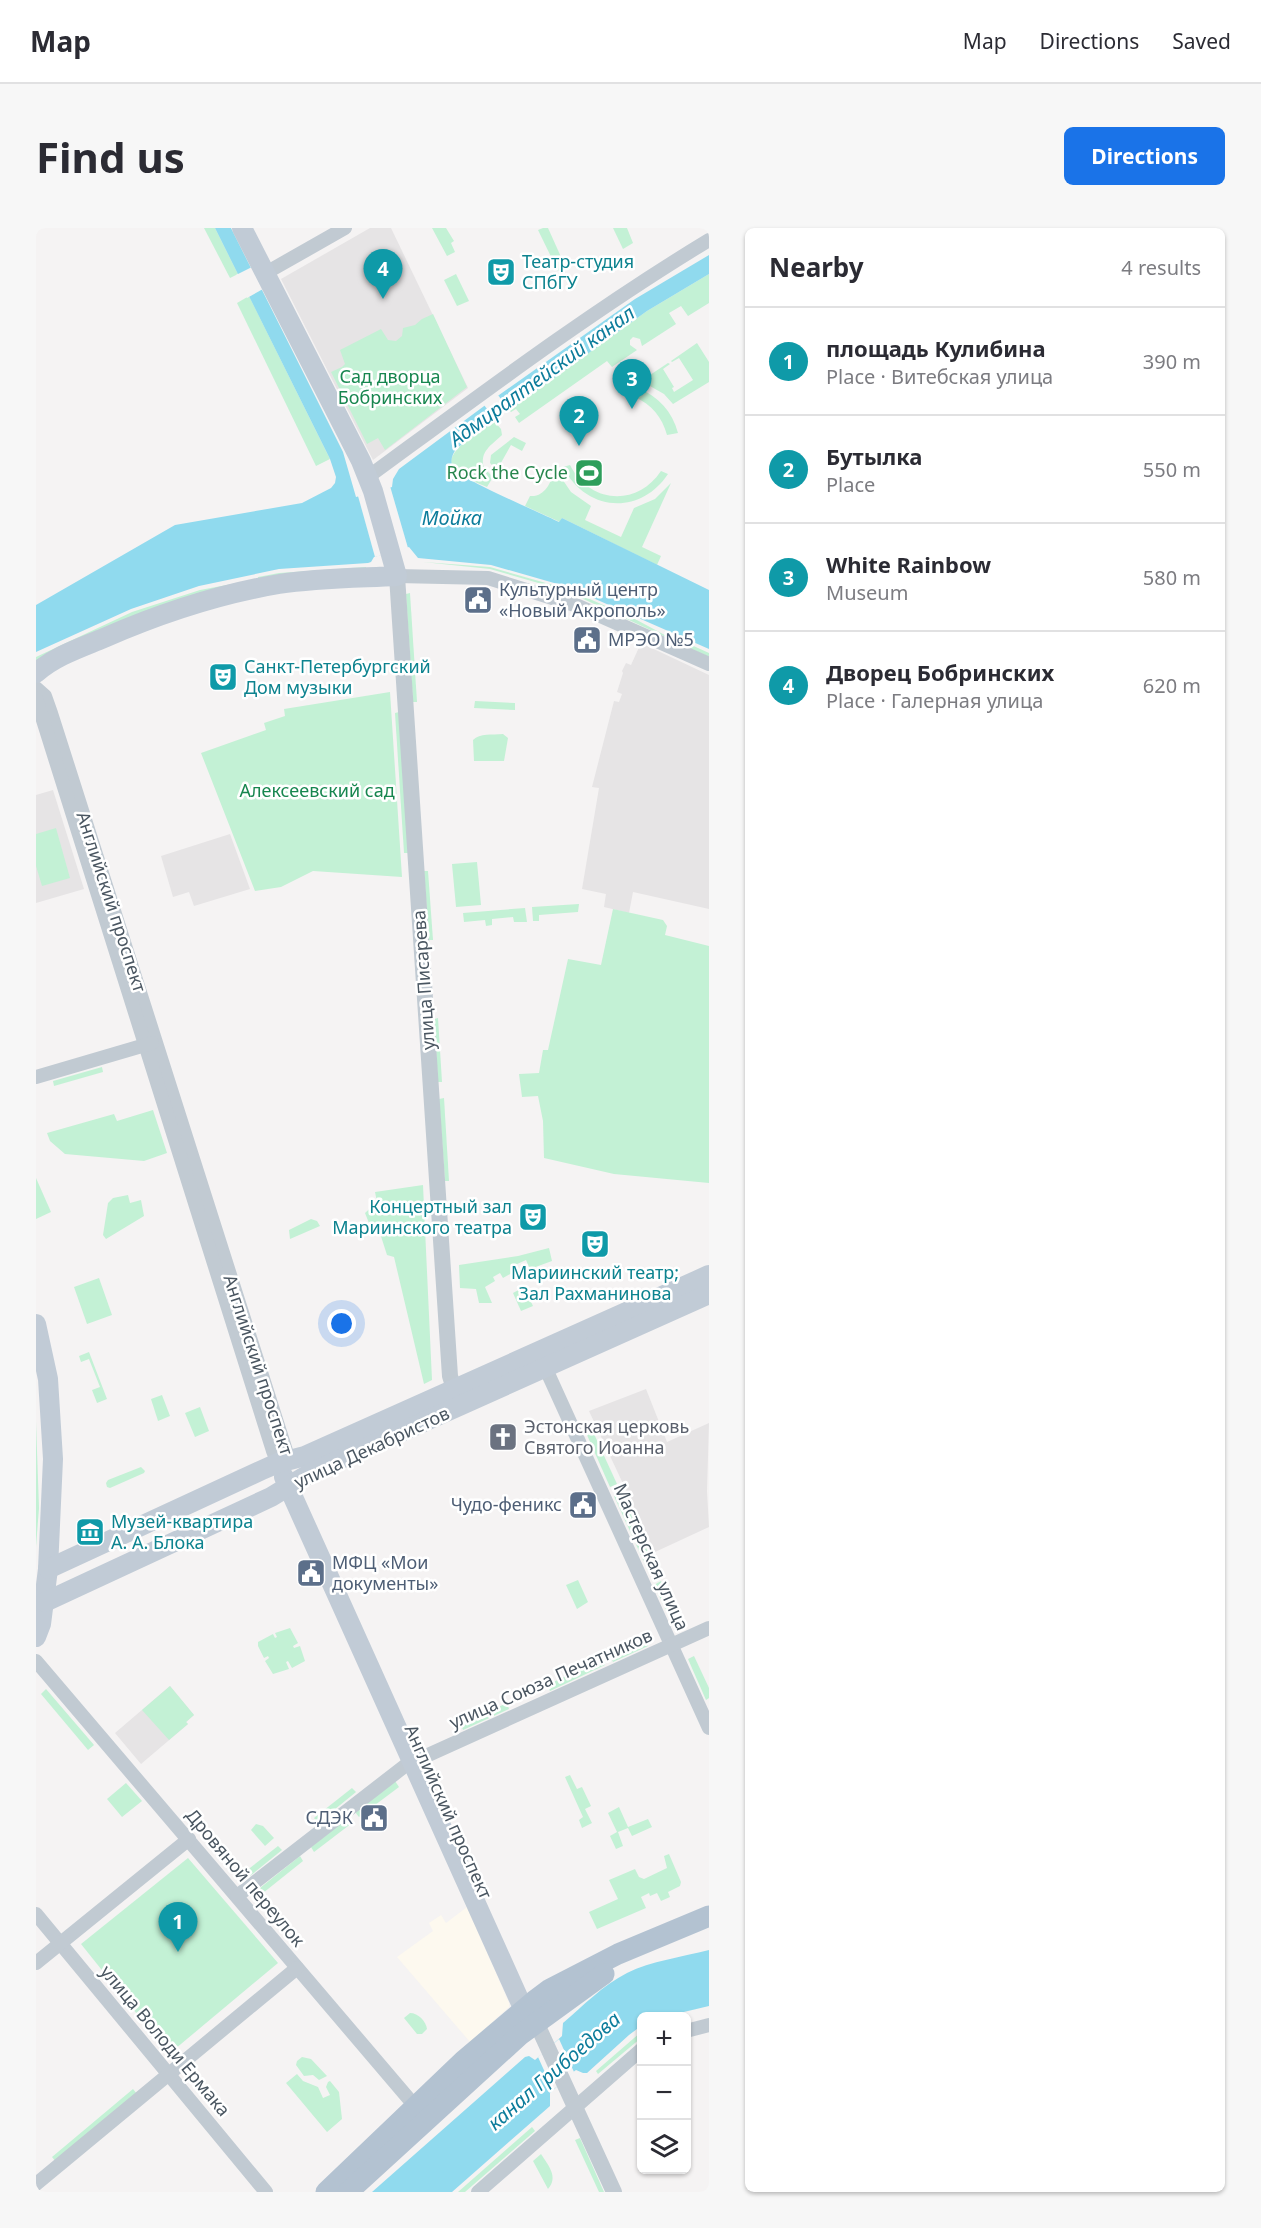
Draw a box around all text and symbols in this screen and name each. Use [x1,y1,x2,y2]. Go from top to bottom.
text: Map [30,22,91,60]
text: Map [963,27,1007,55]
text: Directions [1040,27,1139,55]
text: Saved [1172,27,1231,55]
button: Directions [1064,127,1225,185]
text: Find us [36,128,185,185]
place label: Театр-студия СПбГУ [522,249,634,294]
text: Nearby [769,249,864,285]
pin: 4 [364,250,402,299]
text: 4 results [1121,254,1201,281]
theatre icon: Театр-студия СПбГУ [485,256,517,288]
water label: Адмиралтейский канал [442,299,640,453]
text: площадь Кулибина [826,333,1046,363]
text: 1 [783,348,794,375]
text: 390 m [1143,348,1201,375]
pin: 3 [612,360,652,409]
text: Place · Витебская улица [826,363,1053,390]
park label: Сад дворца Бобринских [338,364,443,409]
pin: 2 [560,396,598,446]
text: Бутылка [826,441,922,471]
text: 2 [783,456,794,483]
text: 550 m [1143,456,1201,483]
sports icon: Rock the Cycle [573,457,605,489]
place label: Rock the Cycle [447,460,568,484]
text: Place [826,471,875,498]
water label: Мойка [422,504,482,531]
text: White Rainbow [826,549,991,579]
text: 3 [783,564,794,591]
text: 580 m [1143,564,1201,591]
place label: Культурный центр «Новый Акрополь» [499,577,666,622]
text: Museum [826,579,908,606]
public building icon: Культурный центр «Новый Акрополь» [462,584,494,616]
public building icon: МРЭО №5 [571,624,603,656]
place label: МРЭО №5 [608,627,694,651]
place label: Санкт-Петербургский Дом музыки [244,654,431,699]
text: Дворец Бобринских [826,657,1054,687]
theatre icon: Санкт-Петербургский Дом музыки [207,661,239,693]
text: 4 [783,672,794,699]
text: 620 m [1143,672,1201,699]
text: Place · Галерная улица [826,687,1043,714]
park label: Алексеевский сад [239,778,395,802]
street label: Английский проспект [71,808,153,996]
street label: улица Писарева [406,909,440,1051]
place label: Концертный зал Мариинского театра [332,1194,512,1239]
theatre icon: Концертный зал Мариинского театра [517,1201,549,1233]
theatre icon: Мариинский театр; Зал Рахманинова [579,1228,611,1260]
place label: Мариинский театр; Зал Рахманинова [511,1260,679,1305]
street label: Английский проспект [218,1271,300,1459]
your location [327,1309,356,1338]
street label: улица Декабристов [290,1401,453,1494]
place label: Эстонская церковь Святого Иоанна [524,1414,689,1459]
church icon: Эстонская церковь Святого Иоанна [487,1421,519,1453]
street label: Мастерская улица [609,1479,695,1634]
public building icon: Чудо-феникс [567,1489,599,1521]
place label: Чудо-феникс [451,1492,562,1516]
place label: Музей-квартира А. А. Блока [111,1509,253,1554]
museum icon: Музей-квартира А. А. Блока [74,1516,106,1548]
place label: МФЦ «Мои документы» [332,1550,438,1595]
public building icon: МФЦ «Мои документы» [295,1557,327,1589]
street label: улица Союза Печатников [445,1622,656,1734]
street label: Английский проспект [400,1721,498,1903]
public building icon: СДЭК [358,1802,390,1834]
street label: Дровяной переулок [181,1803,311,1952]
place label: СДЭК [305,1805,354,1829]
pin: 1 [158,1902,198,1952]
street label: улица Володи Ермака [96,1960,236,2121]
water label: канал Грибоедова [481,2005,626,2136]
map controls [637,2012,691,2174]
button: + [637,2012,691,2066]
button: − [637,2066,691,2120]
button: layers [637,2120,691,2174]

